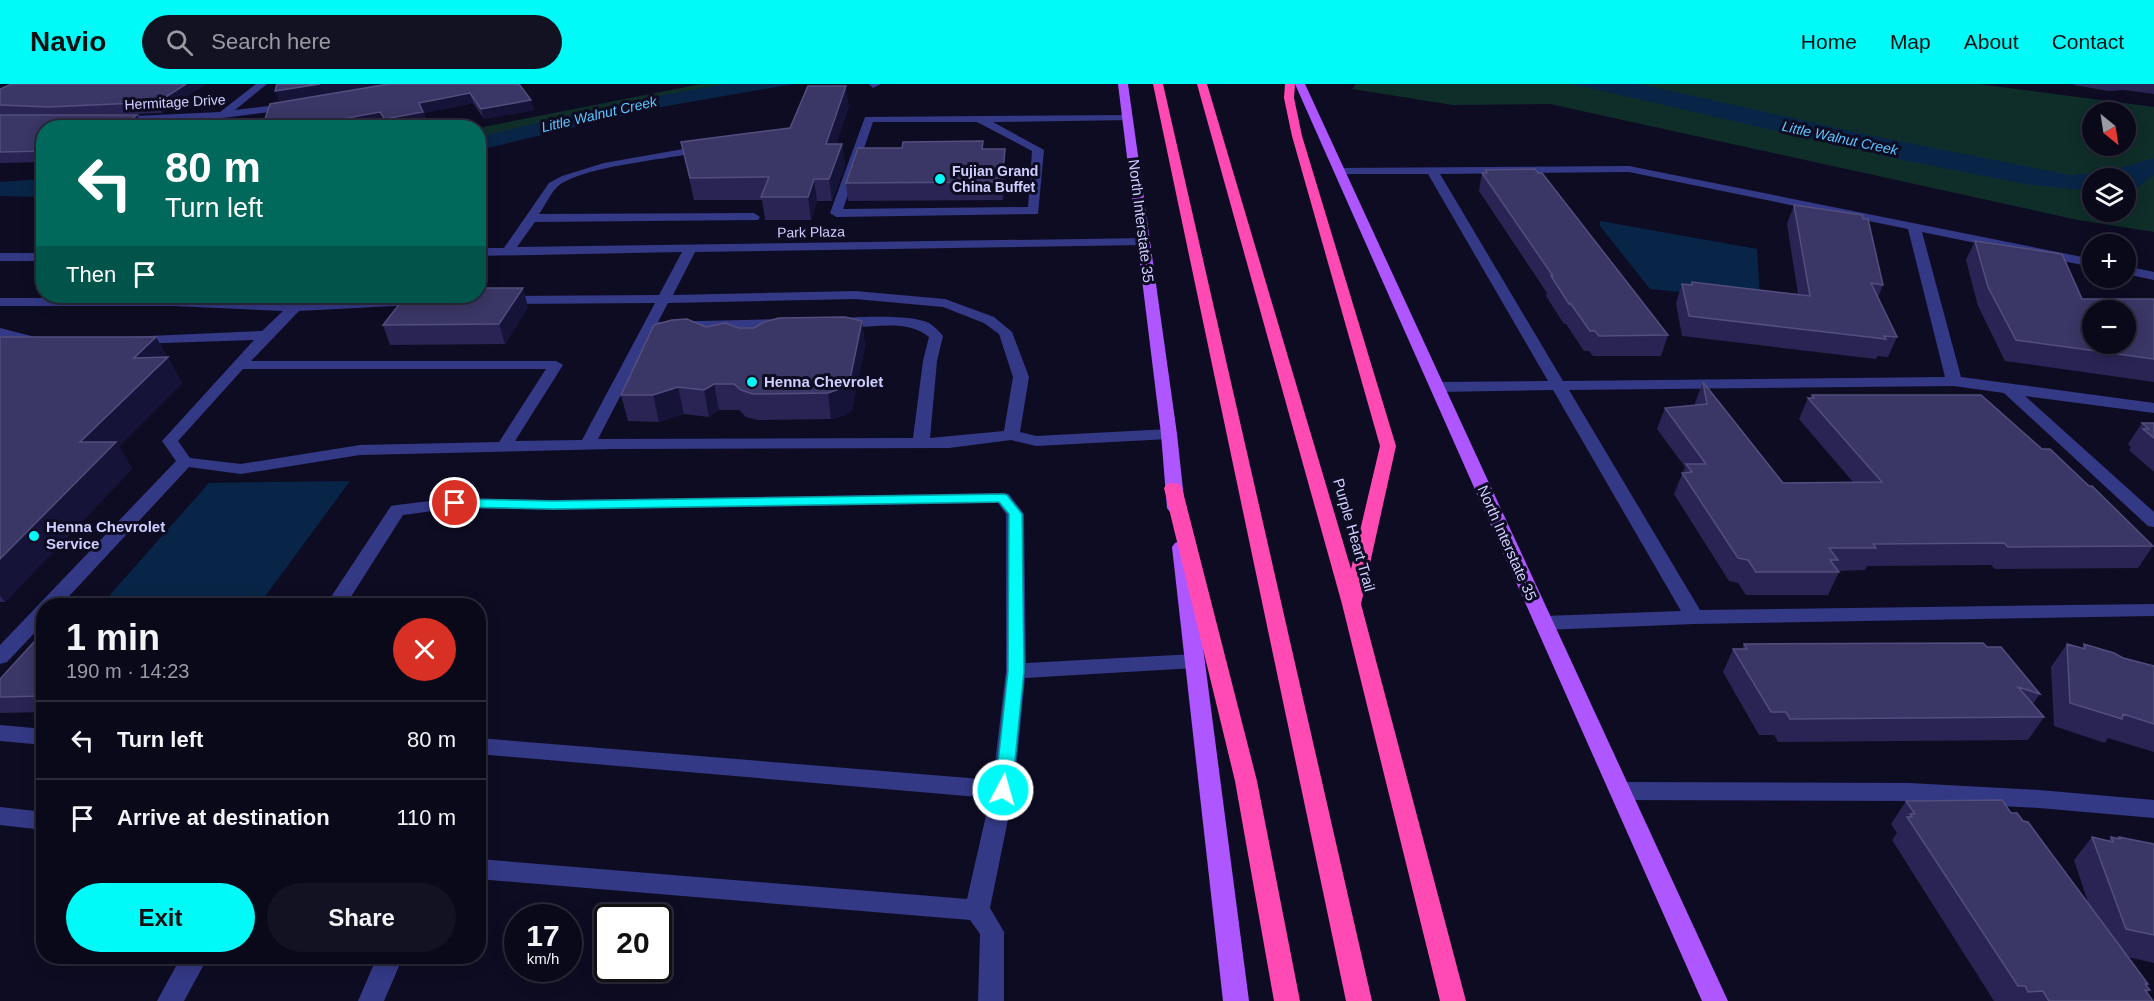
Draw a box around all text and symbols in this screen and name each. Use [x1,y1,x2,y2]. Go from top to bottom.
search box [142,15,562,69]
text: Navio [30,26,106,57]
icon: search [163,26,196,59]
text: Search here [211,29,331,54]
text: Home [1801,30,1857,53]
text: Map [1890,30,1931,53]
text: About [1964,30,2019,53]
text: Contact [2052,30,2124,53]
street label: Hermitage Drive [124,91,226,113]
water label: Little Walnut Creek [540,93,659,135]
north arrow [2082,102,2136,156]
map controls [2082,102,2136,354]
water label: Little Walnut Creek [1781,118,1900,158]
icon: left [66,144,144,222]
text: 80 m [165,144,261,191]
street label: North Interstate 35 [1125,158,1158,284]
place label: Fujian Grand China Buffet [952,163,1038,195]
button: layers [2082,168,2136,222]
marker: Fujian Grand China Buffet [933,172,947,186]
text: Turn left [165,193,263,223]
street label: Park Plaza [777,223,845,241]
button: + [2082,234,2136,288]
icon: arrive [128,258,161,291]
text: Then [66,262,116,287]
button: − [2082,300,2136,354]
place label: Henna Chevrolet [764,373,883,390]
marker: Henna Chevrolet [745,375,759,389]
street label: Purple Heart Trail [1330,476,1379,593]
pin [429,477,480,528]
street label: North Interstate 35 [1474,483,1540,603]
icon: arrive [438,486,471,519]
place label: Henna Chevrolet Service [46,518,165,552]
marker: Henna Chevrolet Service [27,529,41,543]
text: 1 min [66,617,160,658]
button: close [393,618,456,681]
text: 190 m · 14:23 [66,660,189,682]
icon: left [66,724,99,757]
text: Turn left [117,727,203,752]
text: 80 m [407,727,456,752]
position arrow [971,758,1035,822]
icon: arrive [66,802,99,835]
text: Arrive at destination [117,805,330,830]
text: 110 m [396,805,456,830]
button: Exit [66,883,255,952]
button: Share [267,883,456,952]
speed limit sign: 20 [594,904,672,982]
text: 17 [526,919,560,952]
text: km/h [527,950,559,967]

